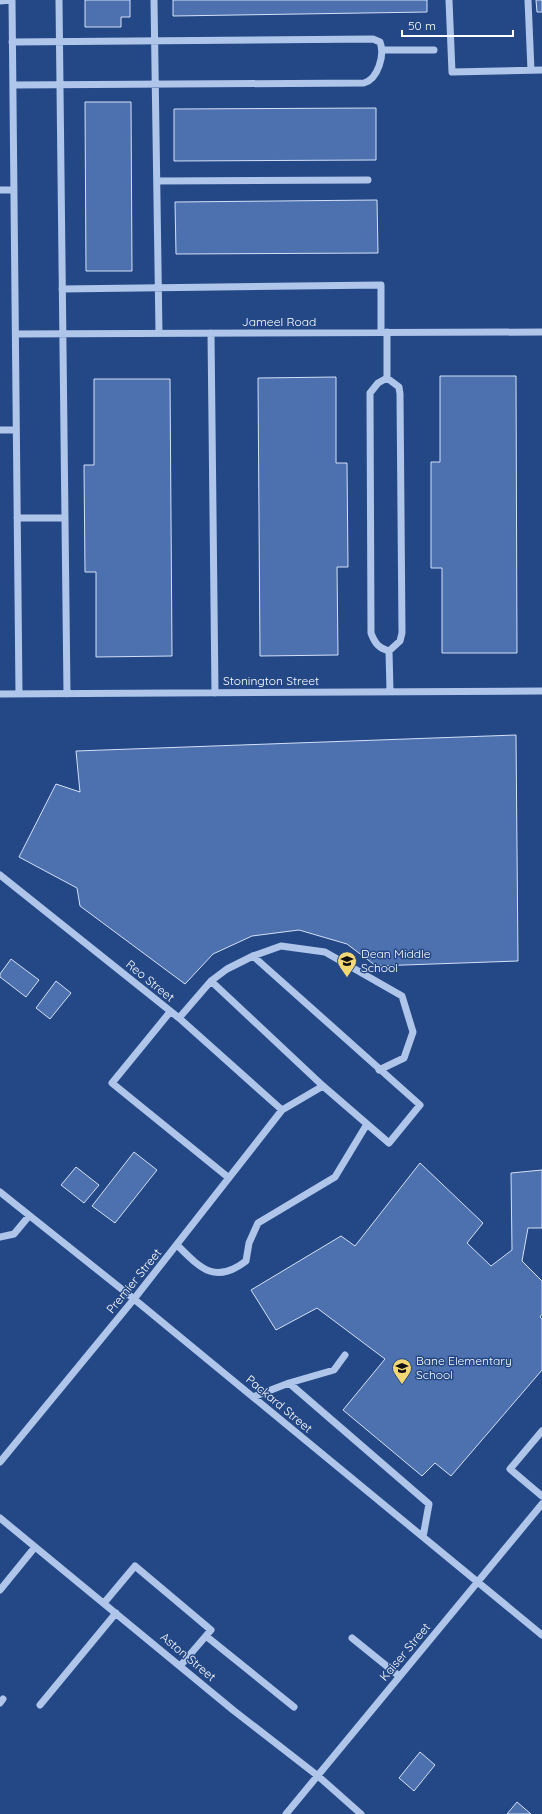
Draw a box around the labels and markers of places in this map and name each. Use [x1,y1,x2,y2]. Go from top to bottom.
place label: Dean Middle School [361,946,431,975]
school or university icon: Dean Middle School [336,950,358,978]
place label: Bane Elementary School [416,1353,512,1382]
school or university icon: Bane Elementary School [391,1357,413,1385]

